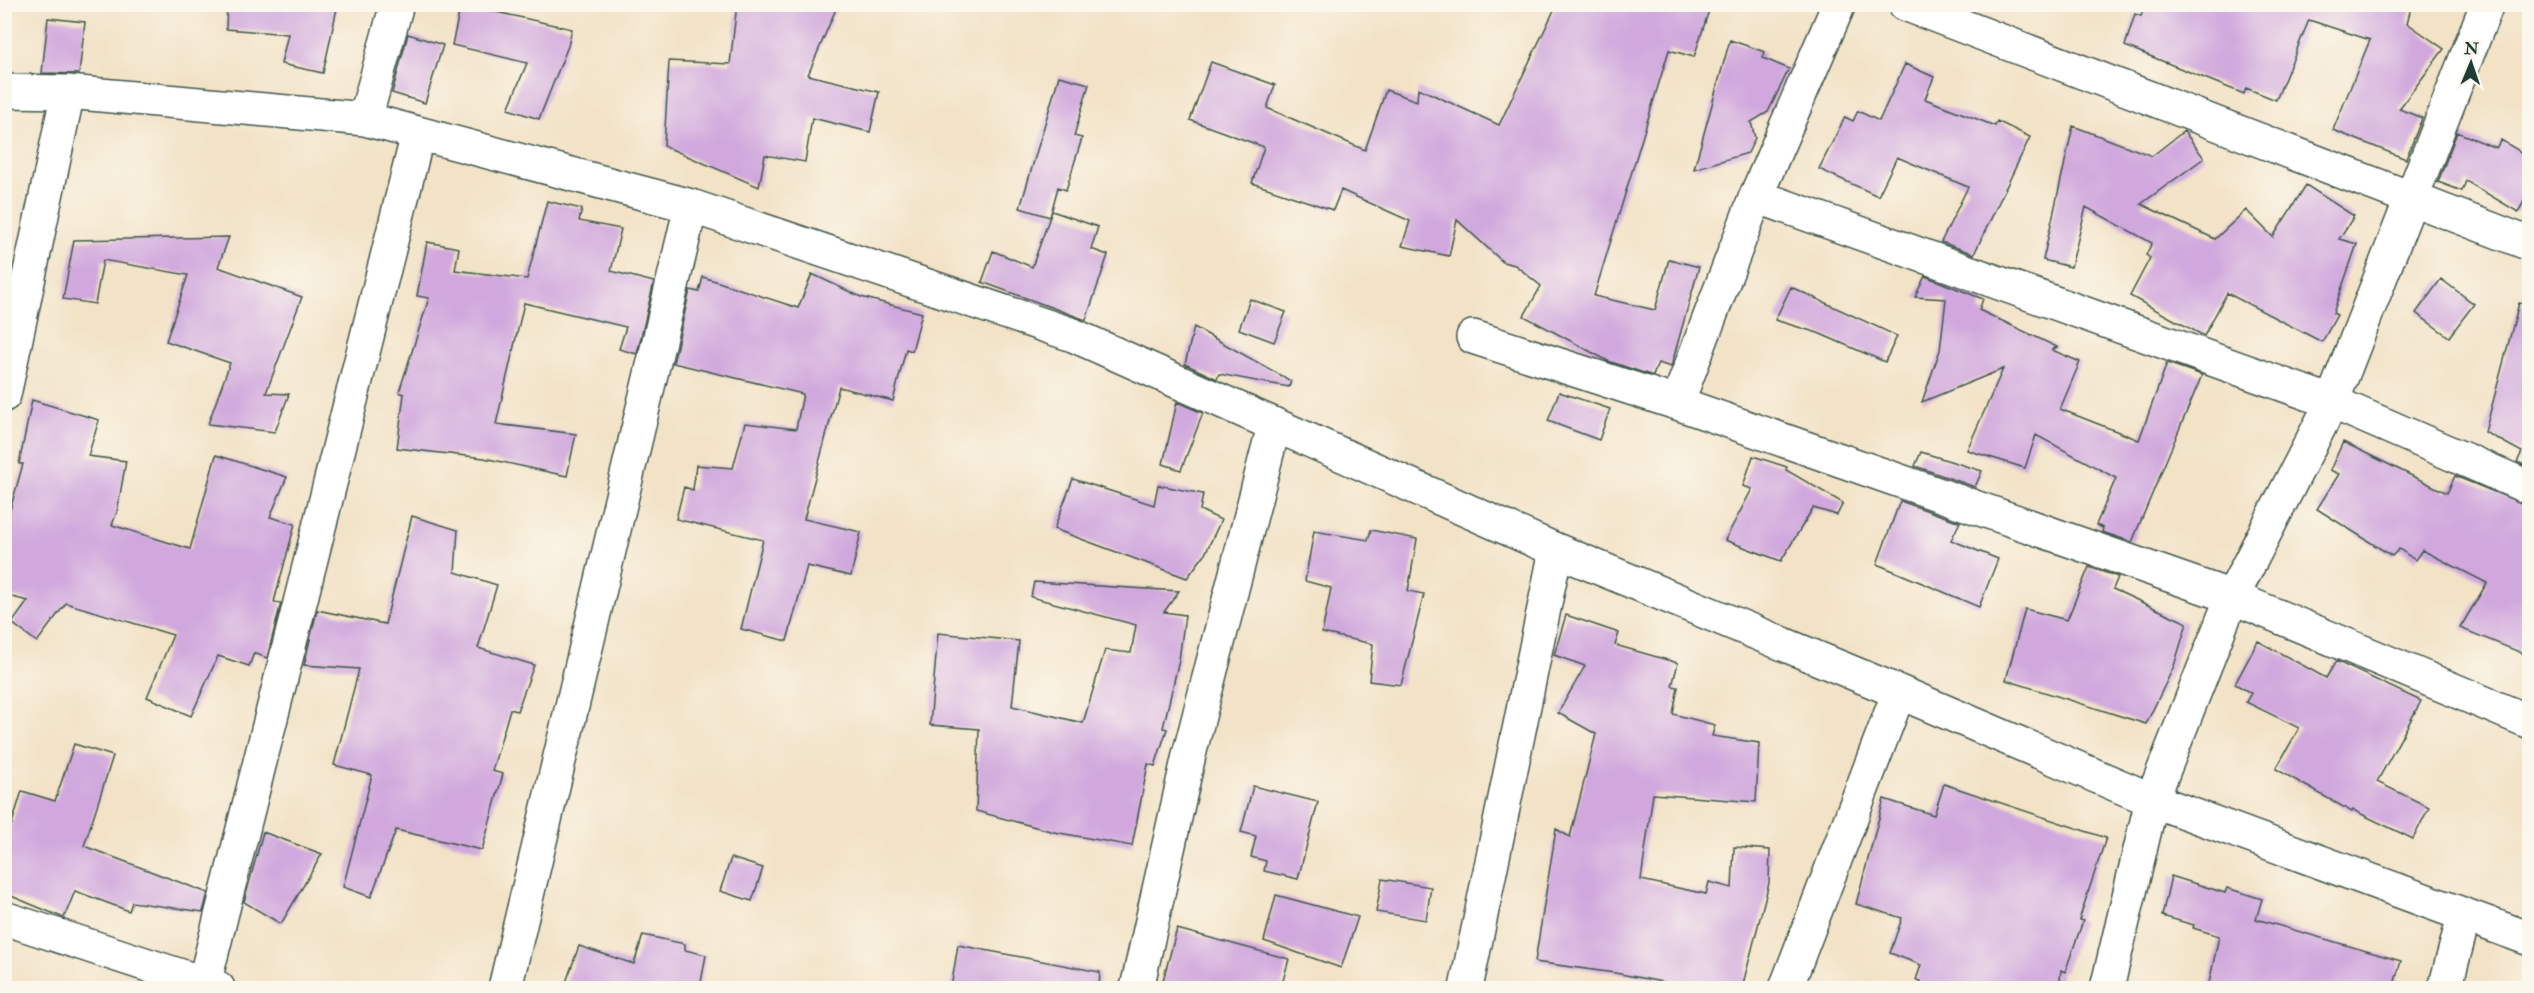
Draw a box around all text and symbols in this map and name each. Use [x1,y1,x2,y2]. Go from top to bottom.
north arrow [2441,33,2501,93]
text: N [2463,39,2480,59]

